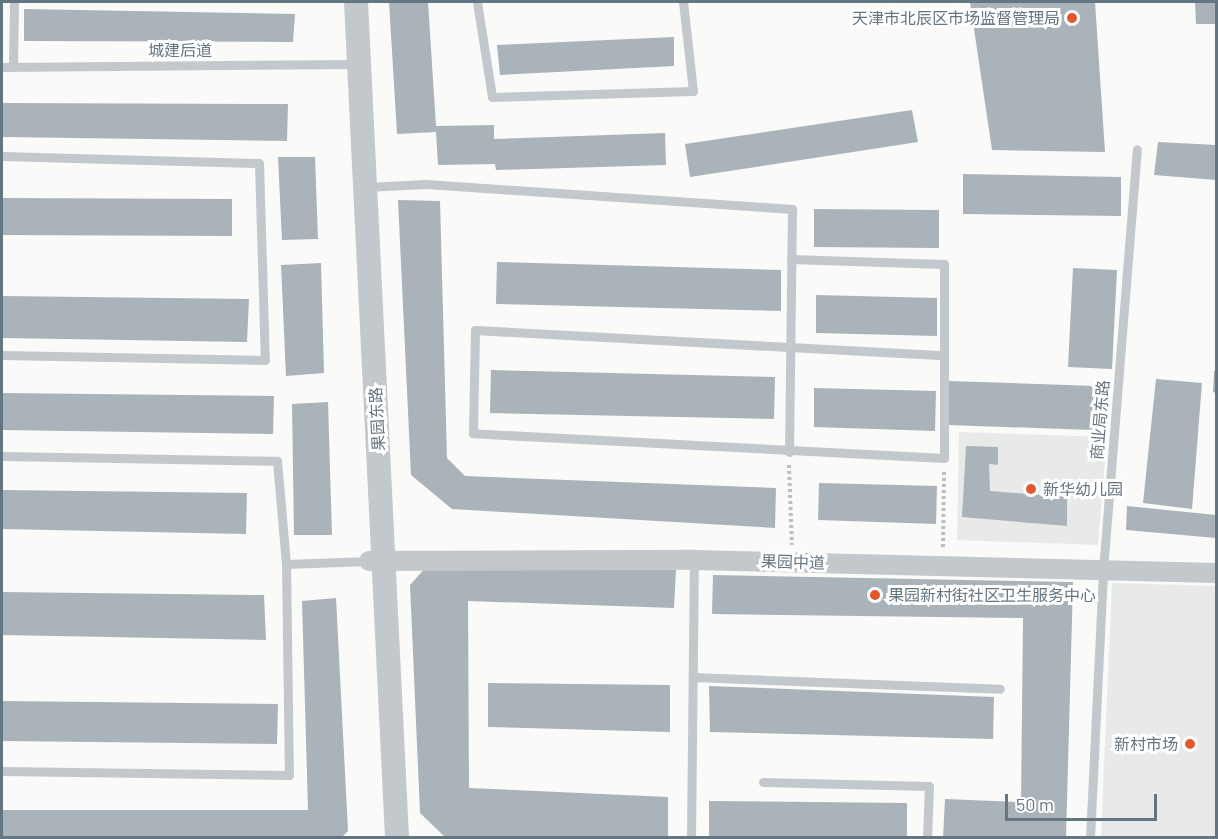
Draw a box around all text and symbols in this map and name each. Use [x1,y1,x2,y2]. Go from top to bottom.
place label: 天津市北辰区市场监督管理局 [852,8,1060,28]
marker: 天津市北辰区市场监督管理局 [1065,11,1079,25]
street label: 城建后道 [148,40,212,60]
street label: 商业局东路 [1087,379,1113,461]
street label: 果园东路 [366,387,388,451]
place label: 新华幼儿园 [1043,479,1123,499]
marker: 新华幼儿园 [1024,482,1038,496]
street label: 果园中道 [761,551,825,573]
place label: 果园新村街社区卫生服务中心 [888,585,1096,605]
marker: 果园新村街社区卫生服务中心 [866,586,884,604]
place label: 新村市场 [1114,734,1178,754]
marker: 新村市场 [1183,737,1197,751]
scale bar [1008,782,1160,820]
text: 50 m [1016,793,1054,815]

